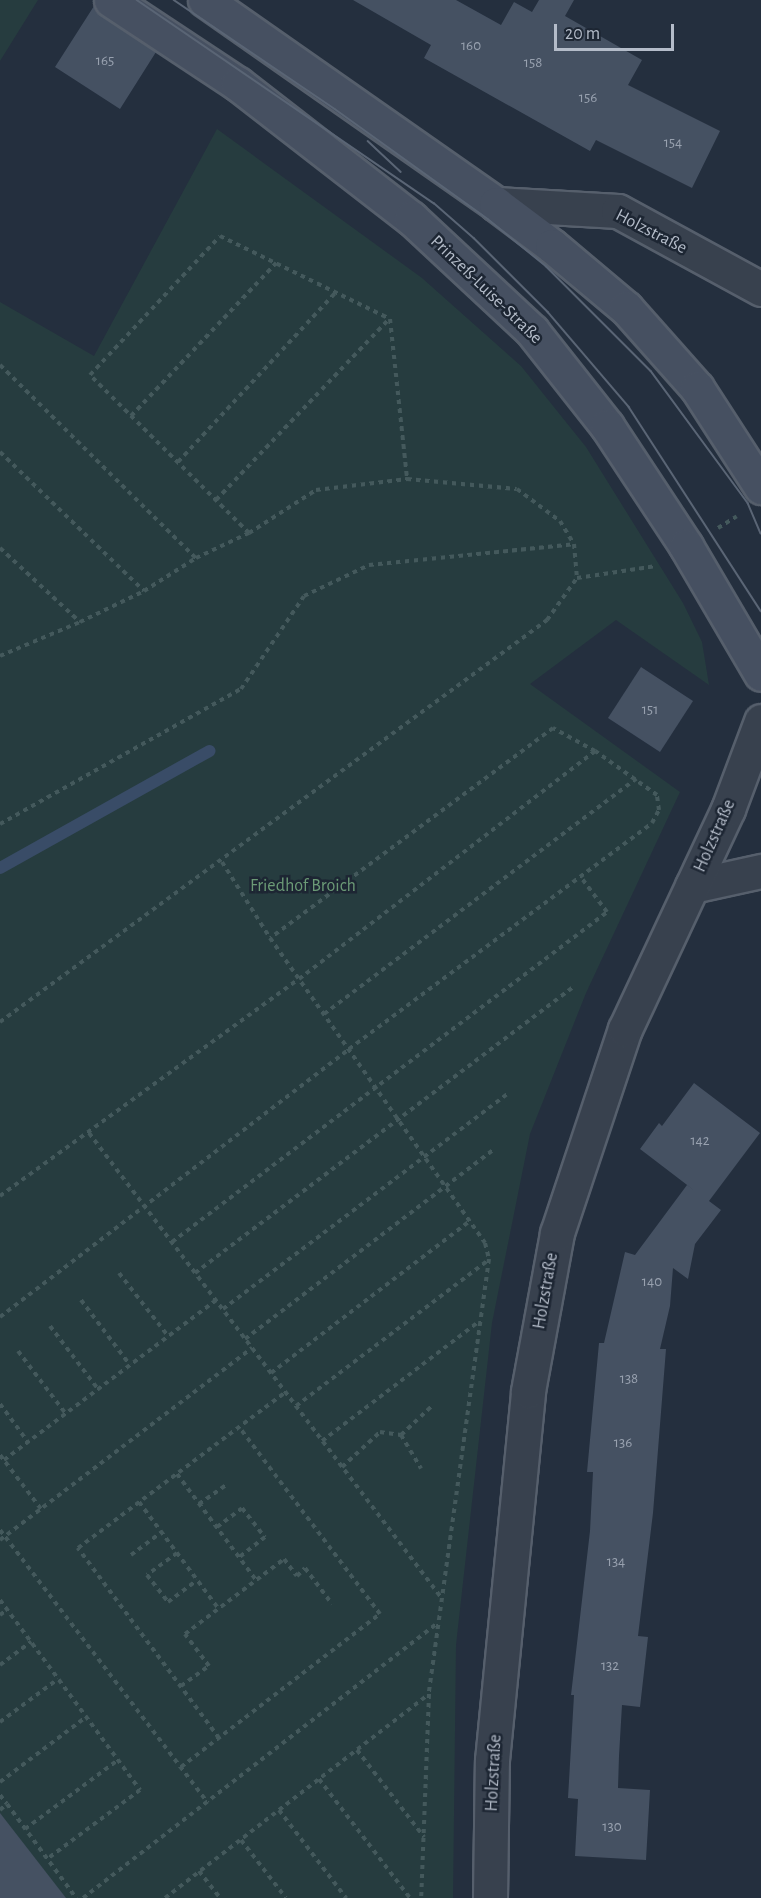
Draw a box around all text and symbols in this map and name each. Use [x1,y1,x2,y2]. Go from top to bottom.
scale bar [557,12,677,50]
text: 20 m [565,25,600,43]
house number: 160 [461,37,481,55]
house number: 165 [96,52,114,70]
house number: 158 [524,54,542,72]
house number: 156 [579,89,597,107]
house number: 154 [664,134,682,152]
street label: Holzstraße [612,205,690,259]
street label: Prinzeß-Luise-Straße [426,231,546,349]
house number: 151 [642,701,658,719]
street label: Holzstraße [689,796,741,876]
park label: Friedhof Broich [250,875,356,897]
house number: 142 [690,1132,710,1150]
street label: Holzstraße [529,1251,563,1331]
house number: 140 [642,1273,662,1291]
house number: 138 [620,1370,638,1388]
house number: 136 [614,1434,632,1452]
house number: 134 [607,1553,625,1571]
house number: 132 [601,1657,619,1675]
street label: Holzstraße [481,1734,507,1812]
house number: 130 [602,1818,622,1836]

